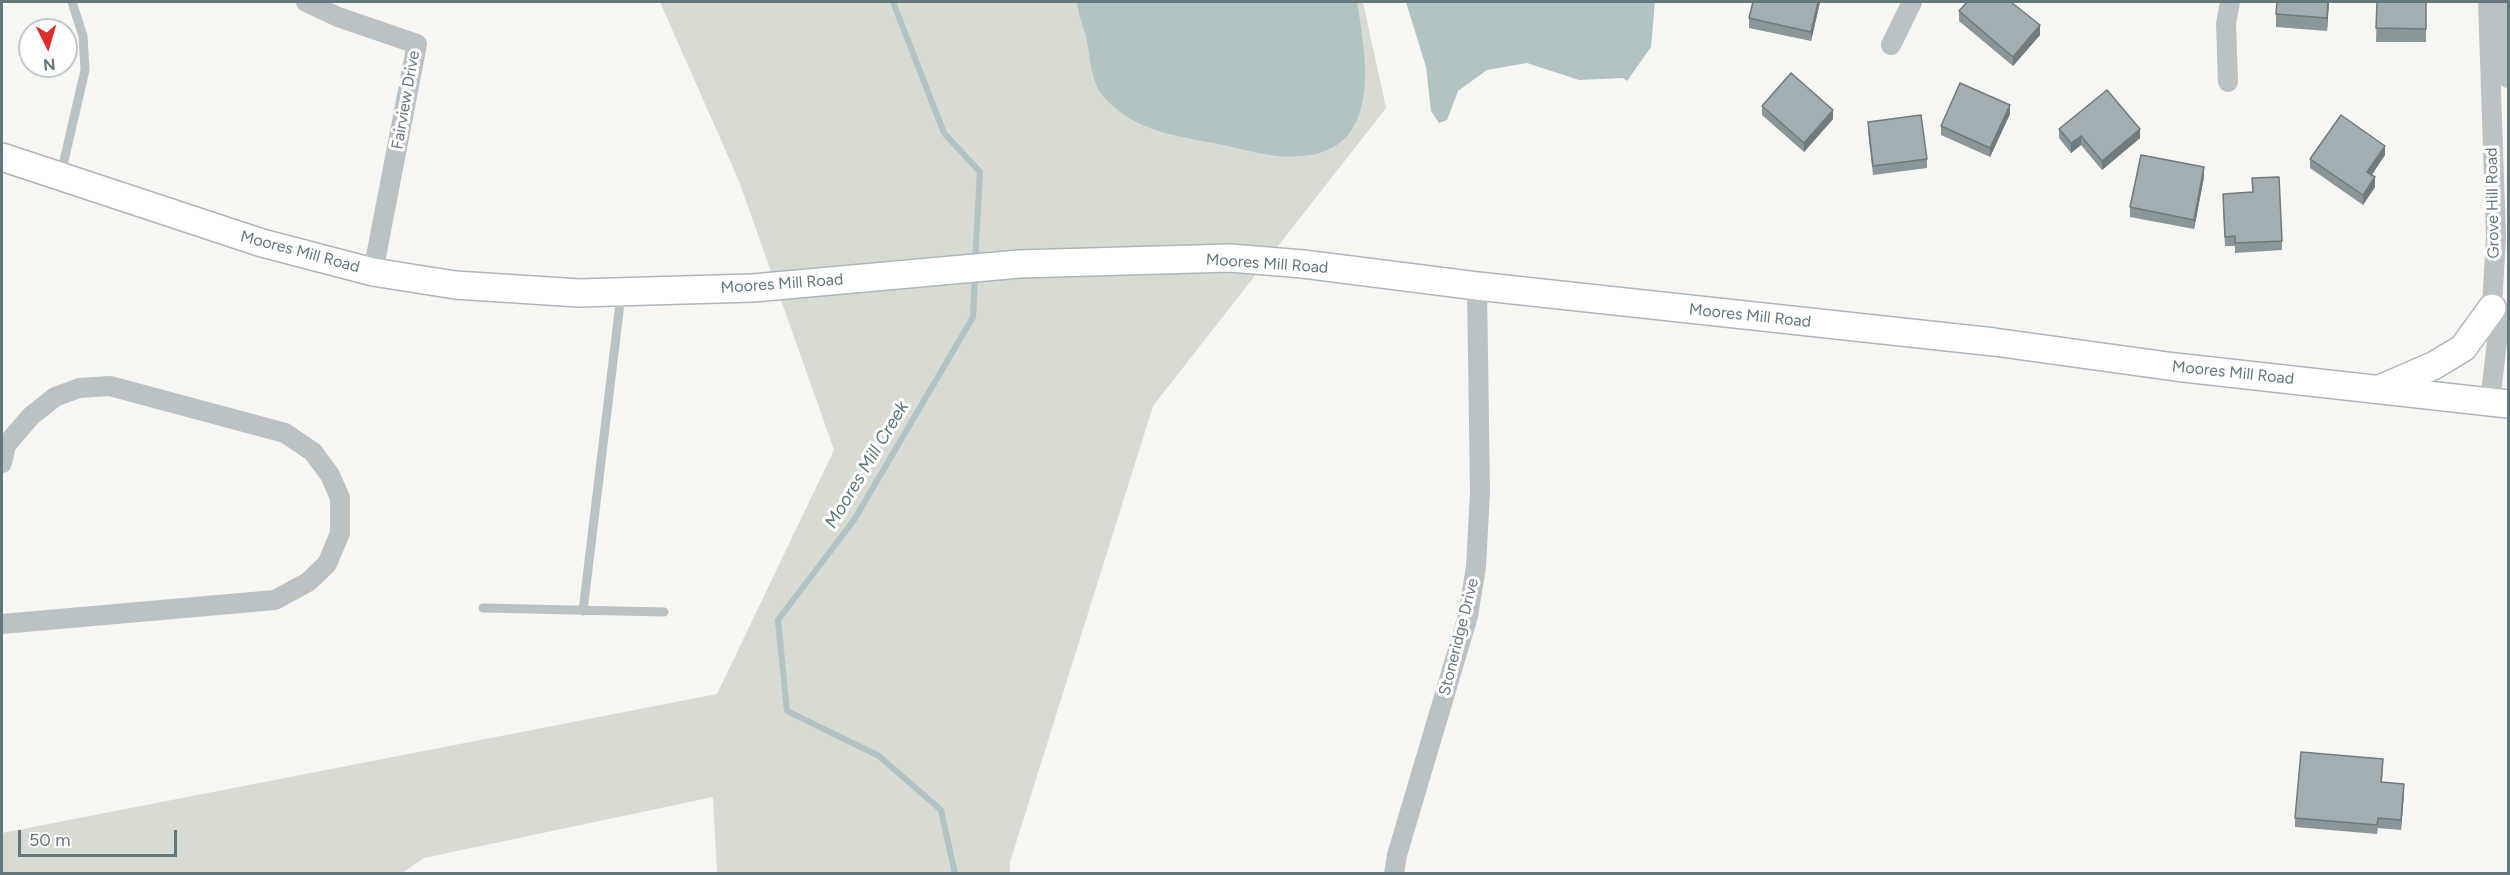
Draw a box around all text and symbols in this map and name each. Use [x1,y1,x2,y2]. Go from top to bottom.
north arrow [18,18,78,78]
street label: Fairview Drive [388,49,424,151]
text: N [42,54,56,74]
street label: Grove Hill Road [2482,147,2504,259]
street label: Moores Mill Road [238,227,362,277]
street label: Moores Mill Road [1205,250,1329,278]
street label: Moores Mill Road [720,270,844,298]
street label: Moores Mill Road [1688,300,1812,332]
street label: Moores Mill Road [2171,357,2295,389]
water label: Moores Mill Creek [821,398,913,532]
street label: Stoneridge Drive [1435,576,1483,698]
scale bar [21,818,180,856]
text: 50 m [29,829,71,851]

